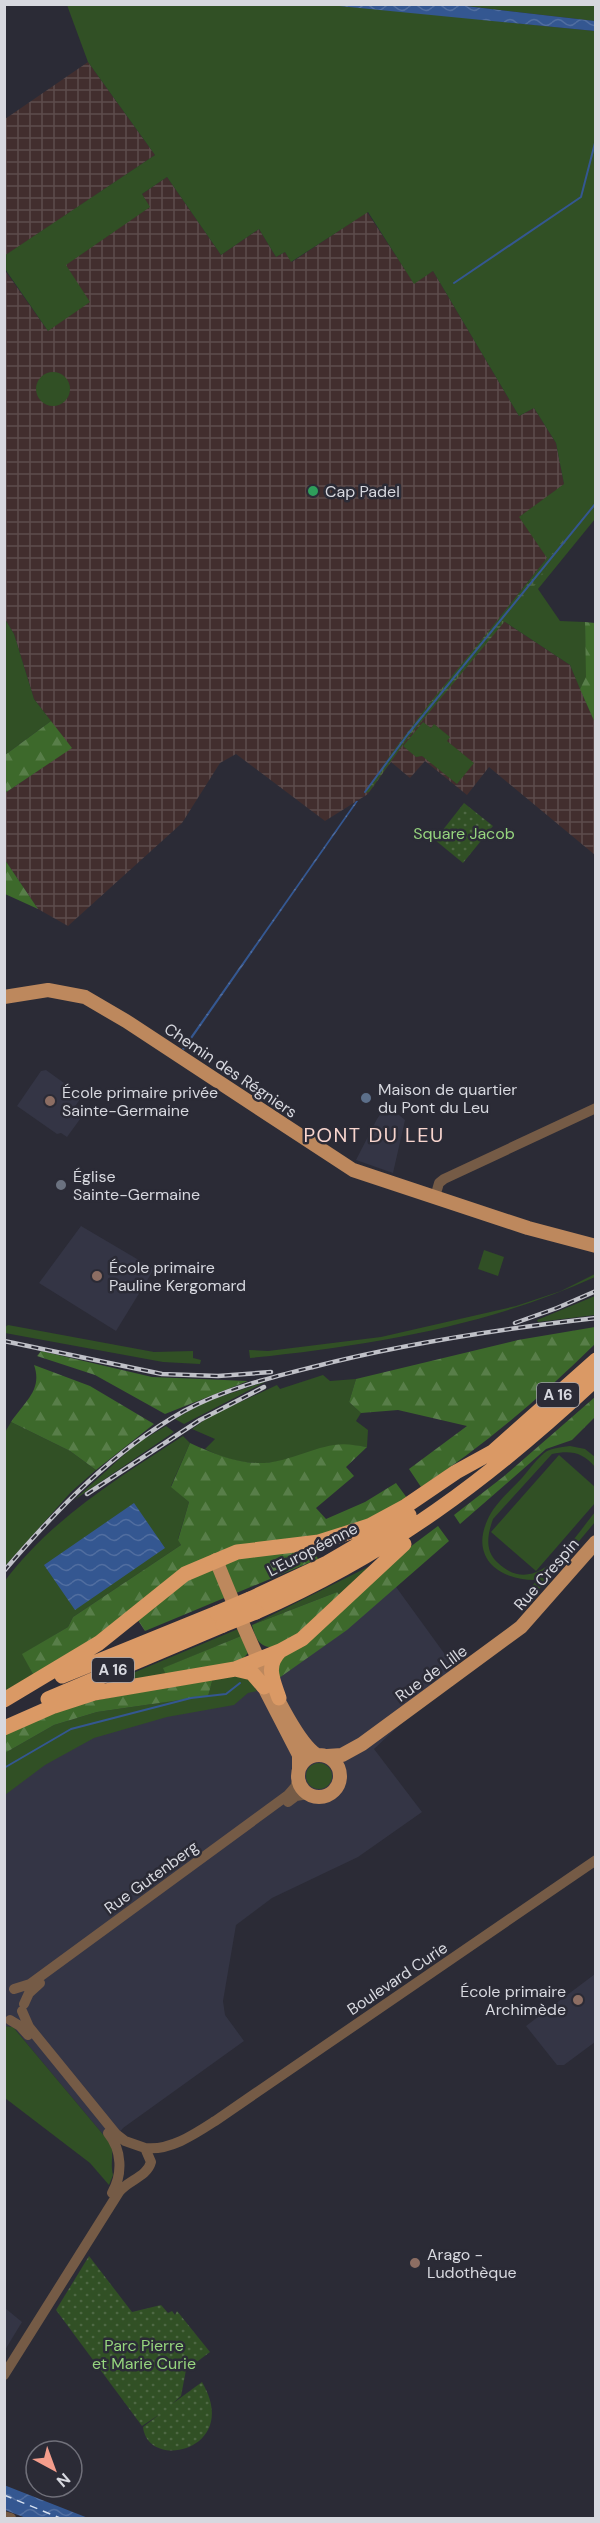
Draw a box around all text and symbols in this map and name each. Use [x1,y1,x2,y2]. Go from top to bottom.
place label: Cap Padel [325,481,400,502]
marker: Cap Padel [306,484,320,498]
park label: Square Jacob [413,823,515,844]
street label: Chemin des Régniers [160,1018,301,1123]
place label: Maison de quartier du Pont du Leu [378,1079,517,1118]
place label: École primaire privée Sainte-Germaine [62,1082,218,1121]
marker: Maison de quartier du Pont du Leu [359,1091,373,1105]
marker: École primaire privée Sainte-Germaine [43,1094,57,1108]
district label: PONT DU LEU [303,1122,445,1148]
place label: Église Sainte-Germaine [73,1166,200,1205]
marker: Église Sainte-Germaine [54,1178,68,1192]
place label: École primaire Pauline Kergomard [109,1257,246,1296]
marker: École primaire Pauline Kergomard [90,1269,104,1283]
road number: A 16 [537,1383,579,1407]
street label: L'Européenne [263,1518,361,1581]
street label: Rue Crespin [509,1534,584,1615]
street label: Rue de Lille [391,1640,471,1707]
road number: A 16 [92,1658,134,1682]
street label: Rue Gutenberg [100,1836,203,1919]
street label: Boulevard Curie [343,1937,452,2020]
place label: École primaire Archimède [460,1981,566,2020]
marker: École primaire Archimède [571,1993,585,2007]
place label: Arago - Ludothèque [427,2244,517,2283]
marker: Arago - Ludothèque [408,2256,422,2270]
park label: Parc Pierre et Marie Curie [92,2335,196,2374]
north arrow [24,2439,84,2499]
text: N [52,2468,75,2492]

